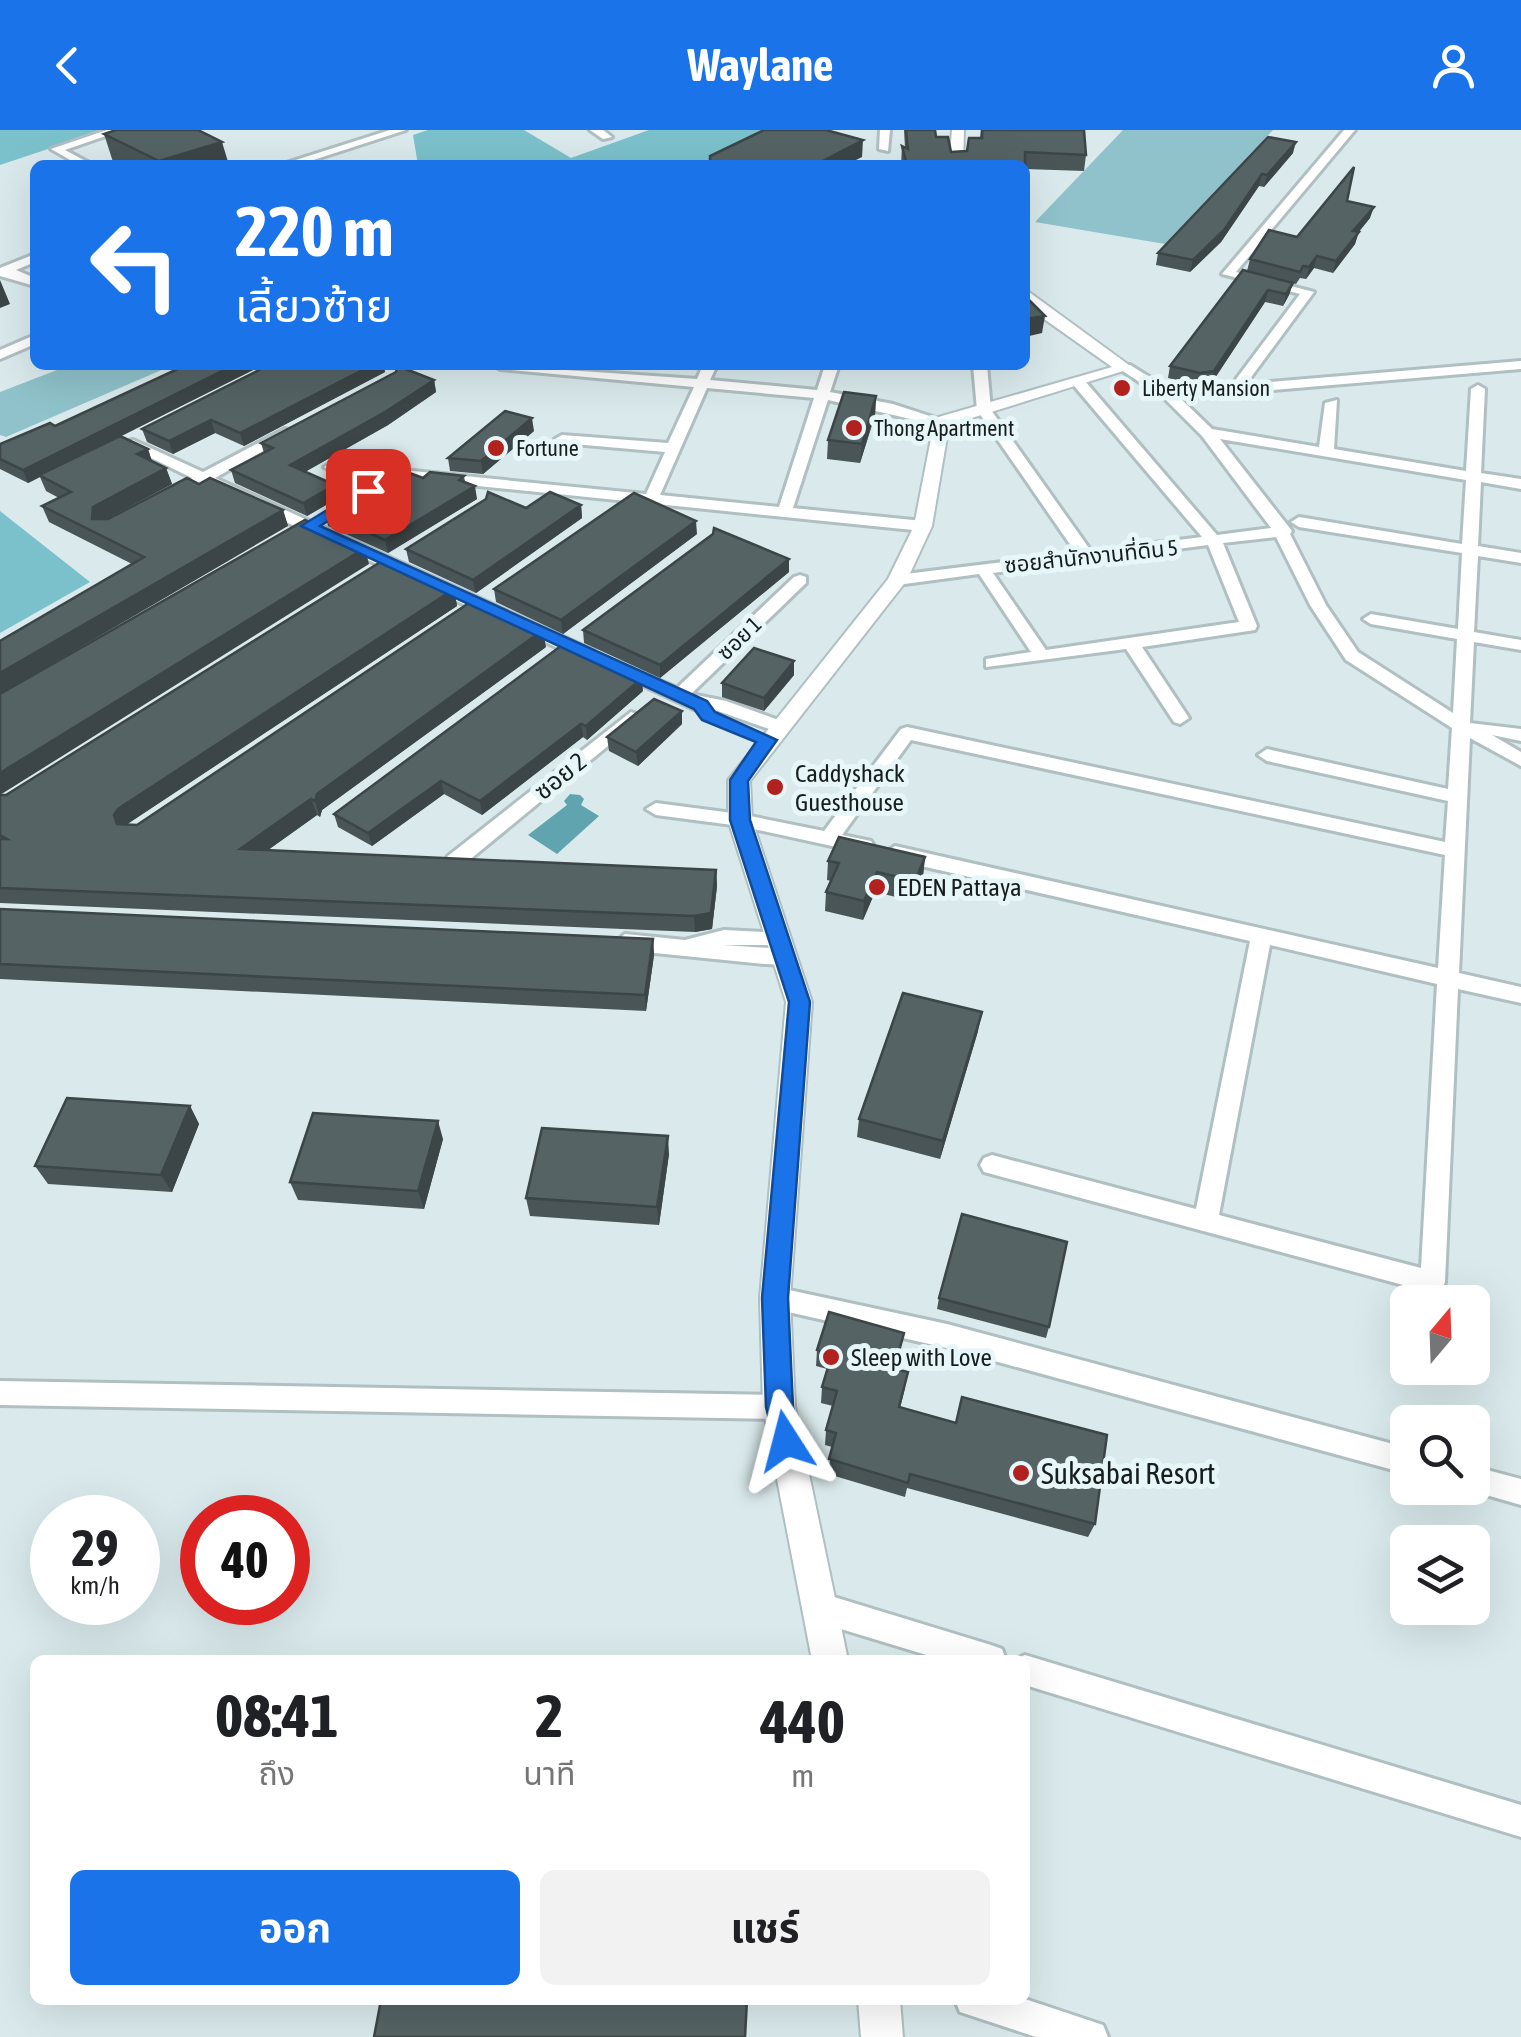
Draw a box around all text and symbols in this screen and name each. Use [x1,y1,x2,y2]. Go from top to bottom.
icon: back [40,38,95,93]
icon: person [1426,38,1481,93]
text: Waylane [688,39,833,91]
text: 220 m [235,191,394,271]
icon: left [70,200,200,330]
text: เลี้ยวซ้าย [235,280,392,332]
place label: Liberty Mansion [1142,375,1270,401]
marker: Liberty Mansion [1111,377,1133,399]
place label: Thong Apartment [874,415,1014,441]
marker: Thong Apartment [843,417,865,439]
place label: Fortune [516,435,579,461]
marker: Fortune [485,437,507,459]
pin [326,449,411,534]
icon: arrive [341,464,396,519]
street label: ซอยสำนักงานที่ดิน 5 [1003,532,1179,578]
street label: ซอย 1 [712,611,766,665]
street label: ซอย 2 [529,747,591,805]
place label: Caddyshack Guesthouse [795,759,905,816]
marker: Caddyshack Guesthouse [764,776,786,798]
place label: EDEN Pattaya [897,873,1022,901]
marker: EDEN Pattaya [866,876,888,898]
north arrow [1390,1285,1490,1385]
map controls [1390,1285,1490,1625]
place label: Sleep with Love [851,1343,992,1371]
marker: Sleep with Love [820,1346,842,1368]
position arrow [734,1389,838,1493]
button: search [1390,1405,1490,1505]
place label: Suksabai Resort [1041,1456,1216,1490]
marker: Suksabai Resort [1010,1462,1032,1484]
speed limit sign: 40 [180,1495,310,1625]
text: 29 [71,1519,118,1577]
button: layers [1390,1525,1490,1625]
text: km/h [70,1571,120,1599]
text: 08:41 [215,1681,338,1750]
text: 2 [535,1681,564,1750]
text: 440 [760,1687,845,1756]
text: ถึง [258,1755,295,1792]
text: นาที [523,1755,575,1792]
text: m [791,1757,814,1794]
button: ออก [70,1870,520,1985]
button: แชร์ [540,1870,990,1985]

